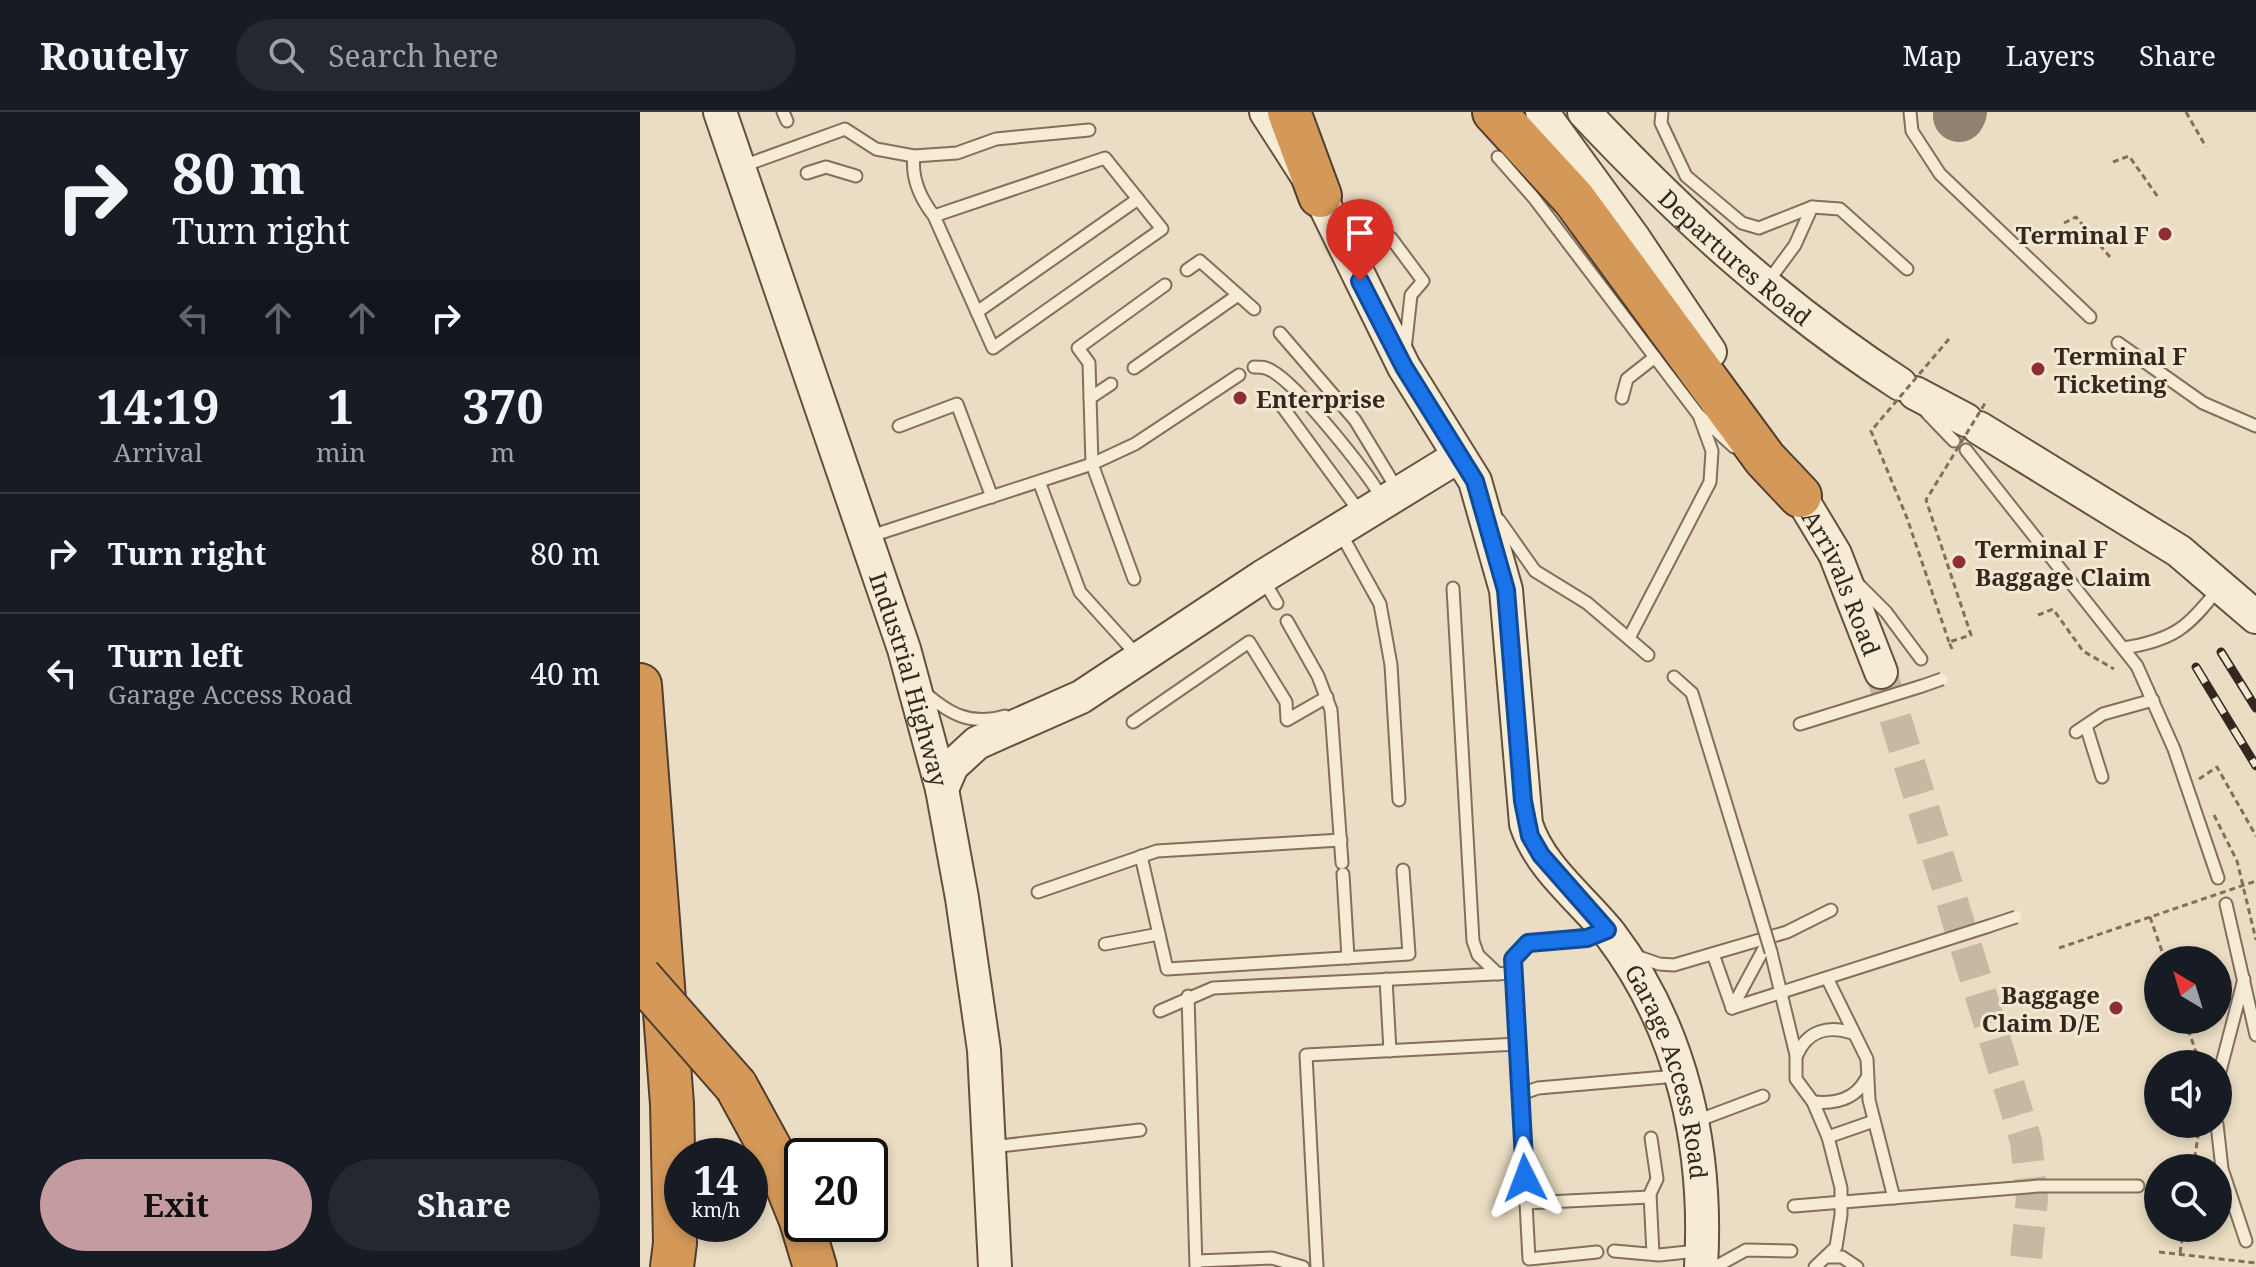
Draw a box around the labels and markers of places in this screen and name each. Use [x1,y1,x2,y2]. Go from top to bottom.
pin [1326,199,1394,281]
place label: Terminal F [2016,218,2149,251]
marker: Terminal F [2156,225,2174,243]
place label: Terminal F Ticketing [2054,339,2187,400]
marker: Terminal F Ticketing [2029,360,2047,378]
place label: Enterprise [1256,382,1385,415]
marker: Enterprise [1231,389,1249,407]
place label: Terminal F Baggage Claim [1975,532,2152,593]
marker: Terminal F Baggage Claim [1950,553,1968,571]
place label: Baggage Claim D/E [1982,978,2100,1039]
marker: Baggage Claim D/E [2107,999,2125,1017]

